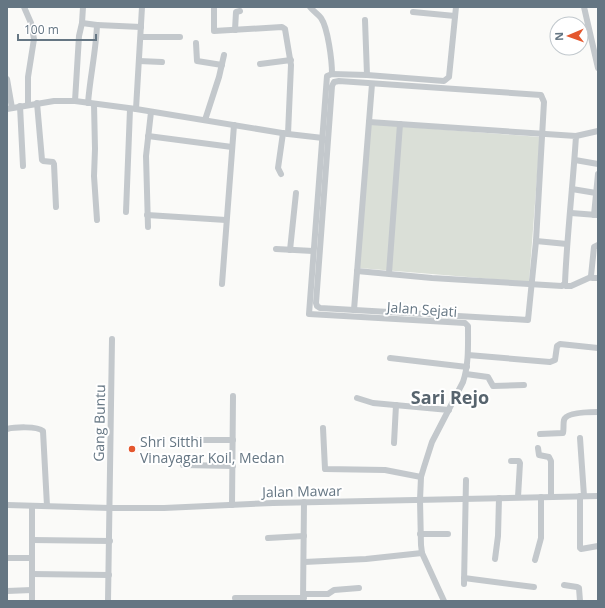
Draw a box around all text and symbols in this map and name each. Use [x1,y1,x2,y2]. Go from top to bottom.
scale bar [18,16,96,42]
north arrow [549,16,589,56]
text: 100 m [24,21,59,38]
text: N [551,32,566,41]
street label: Jalan Sejati [384,297,458,321]
street label: Gang Buntu [89,384,109,462]
district label: Sari Rejo [411,385,489,409]
place label: Shri Sitthi Vinayagar Koil, Medan [140,432,284,467]
marker: Shri Sitthi Vinayagar Koil, Medan [127,444,137,454]
street label: Jalan Mawar [260,481,342,501]

